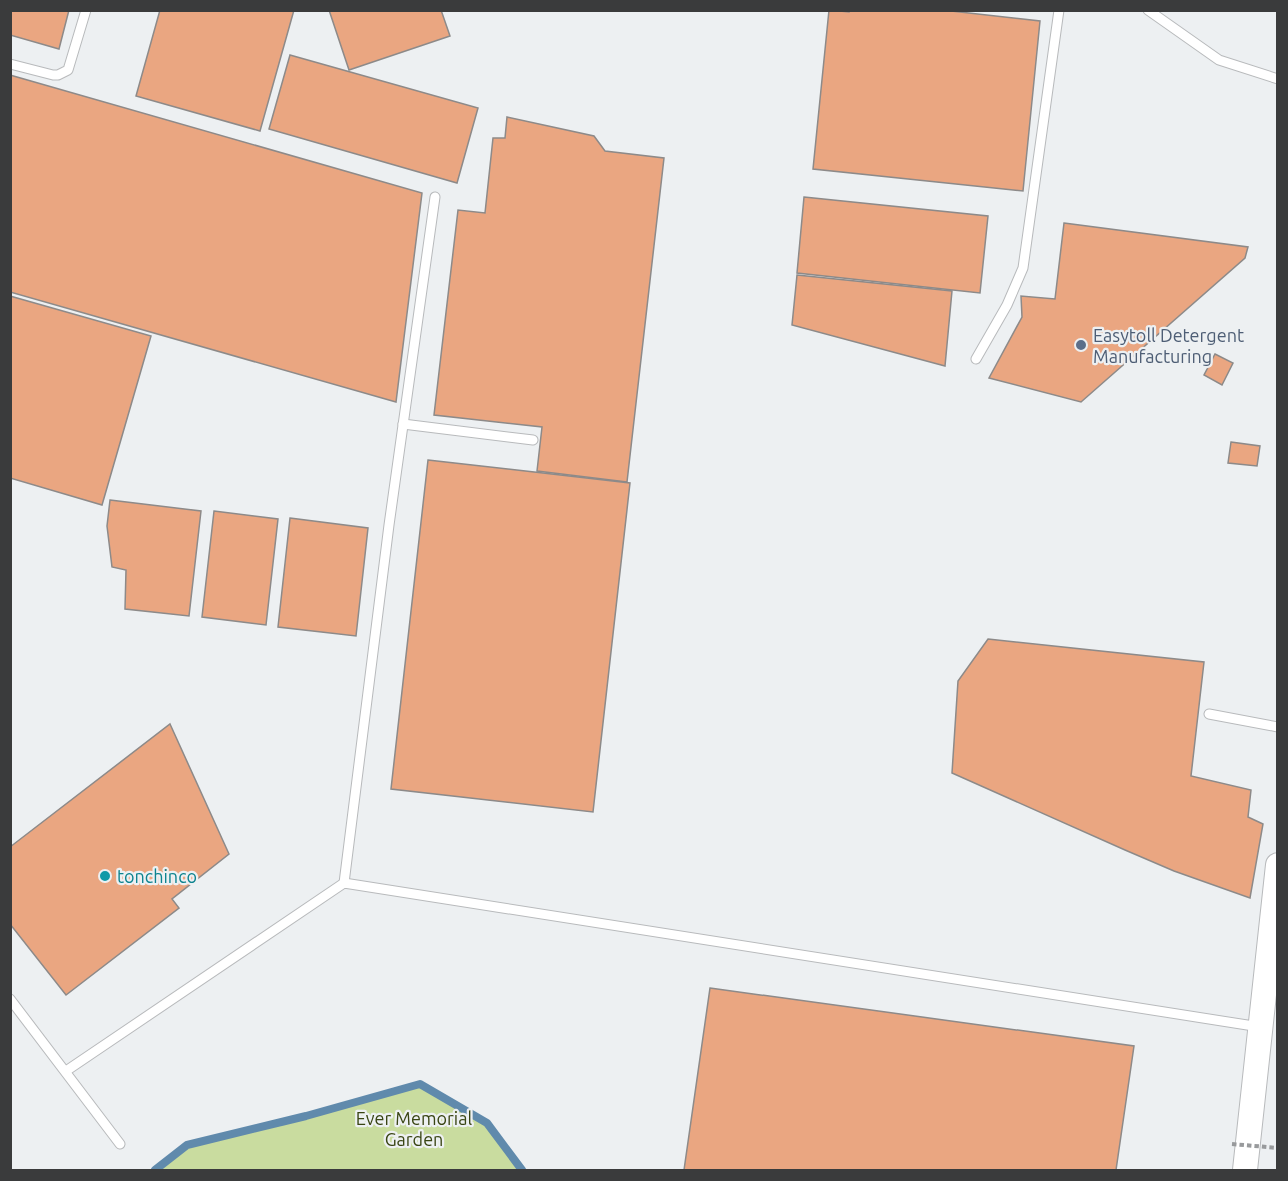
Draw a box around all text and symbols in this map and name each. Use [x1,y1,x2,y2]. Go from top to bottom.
place label: Easytoll Detergent Manufacturing [1093,325,1244,366]
marker: Easytoll Detergent Manufacturing [1074,338,1088,352]
place label: tonchinco [117,866,197,886]
marker: tonchinco [98,869,112,883]
park label: Ever Memorial Garden [356,1108,472,1149]

